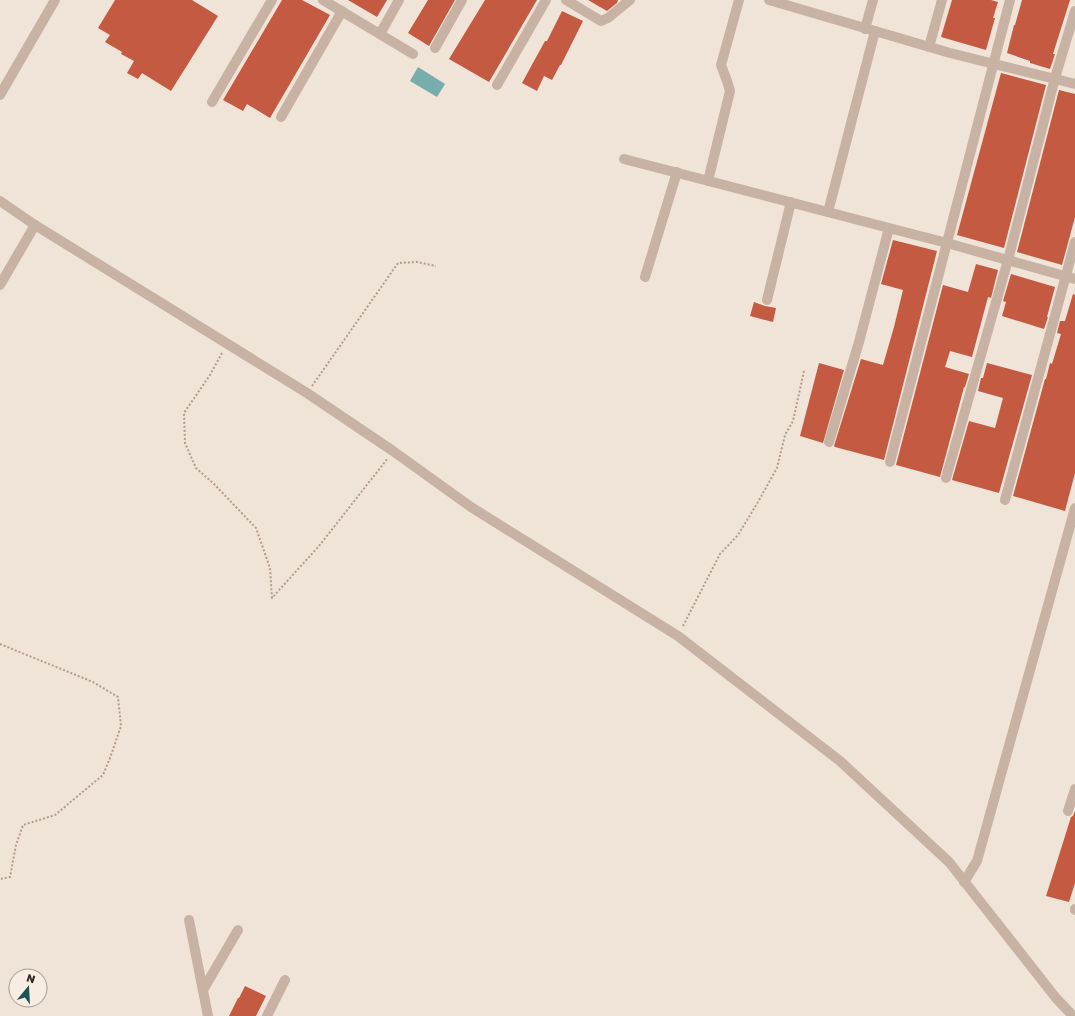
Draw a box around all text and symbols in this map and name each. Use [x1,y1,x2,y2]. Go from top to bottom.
north arrow [8,968,48,1008]
text: N [25,971,37,985]

